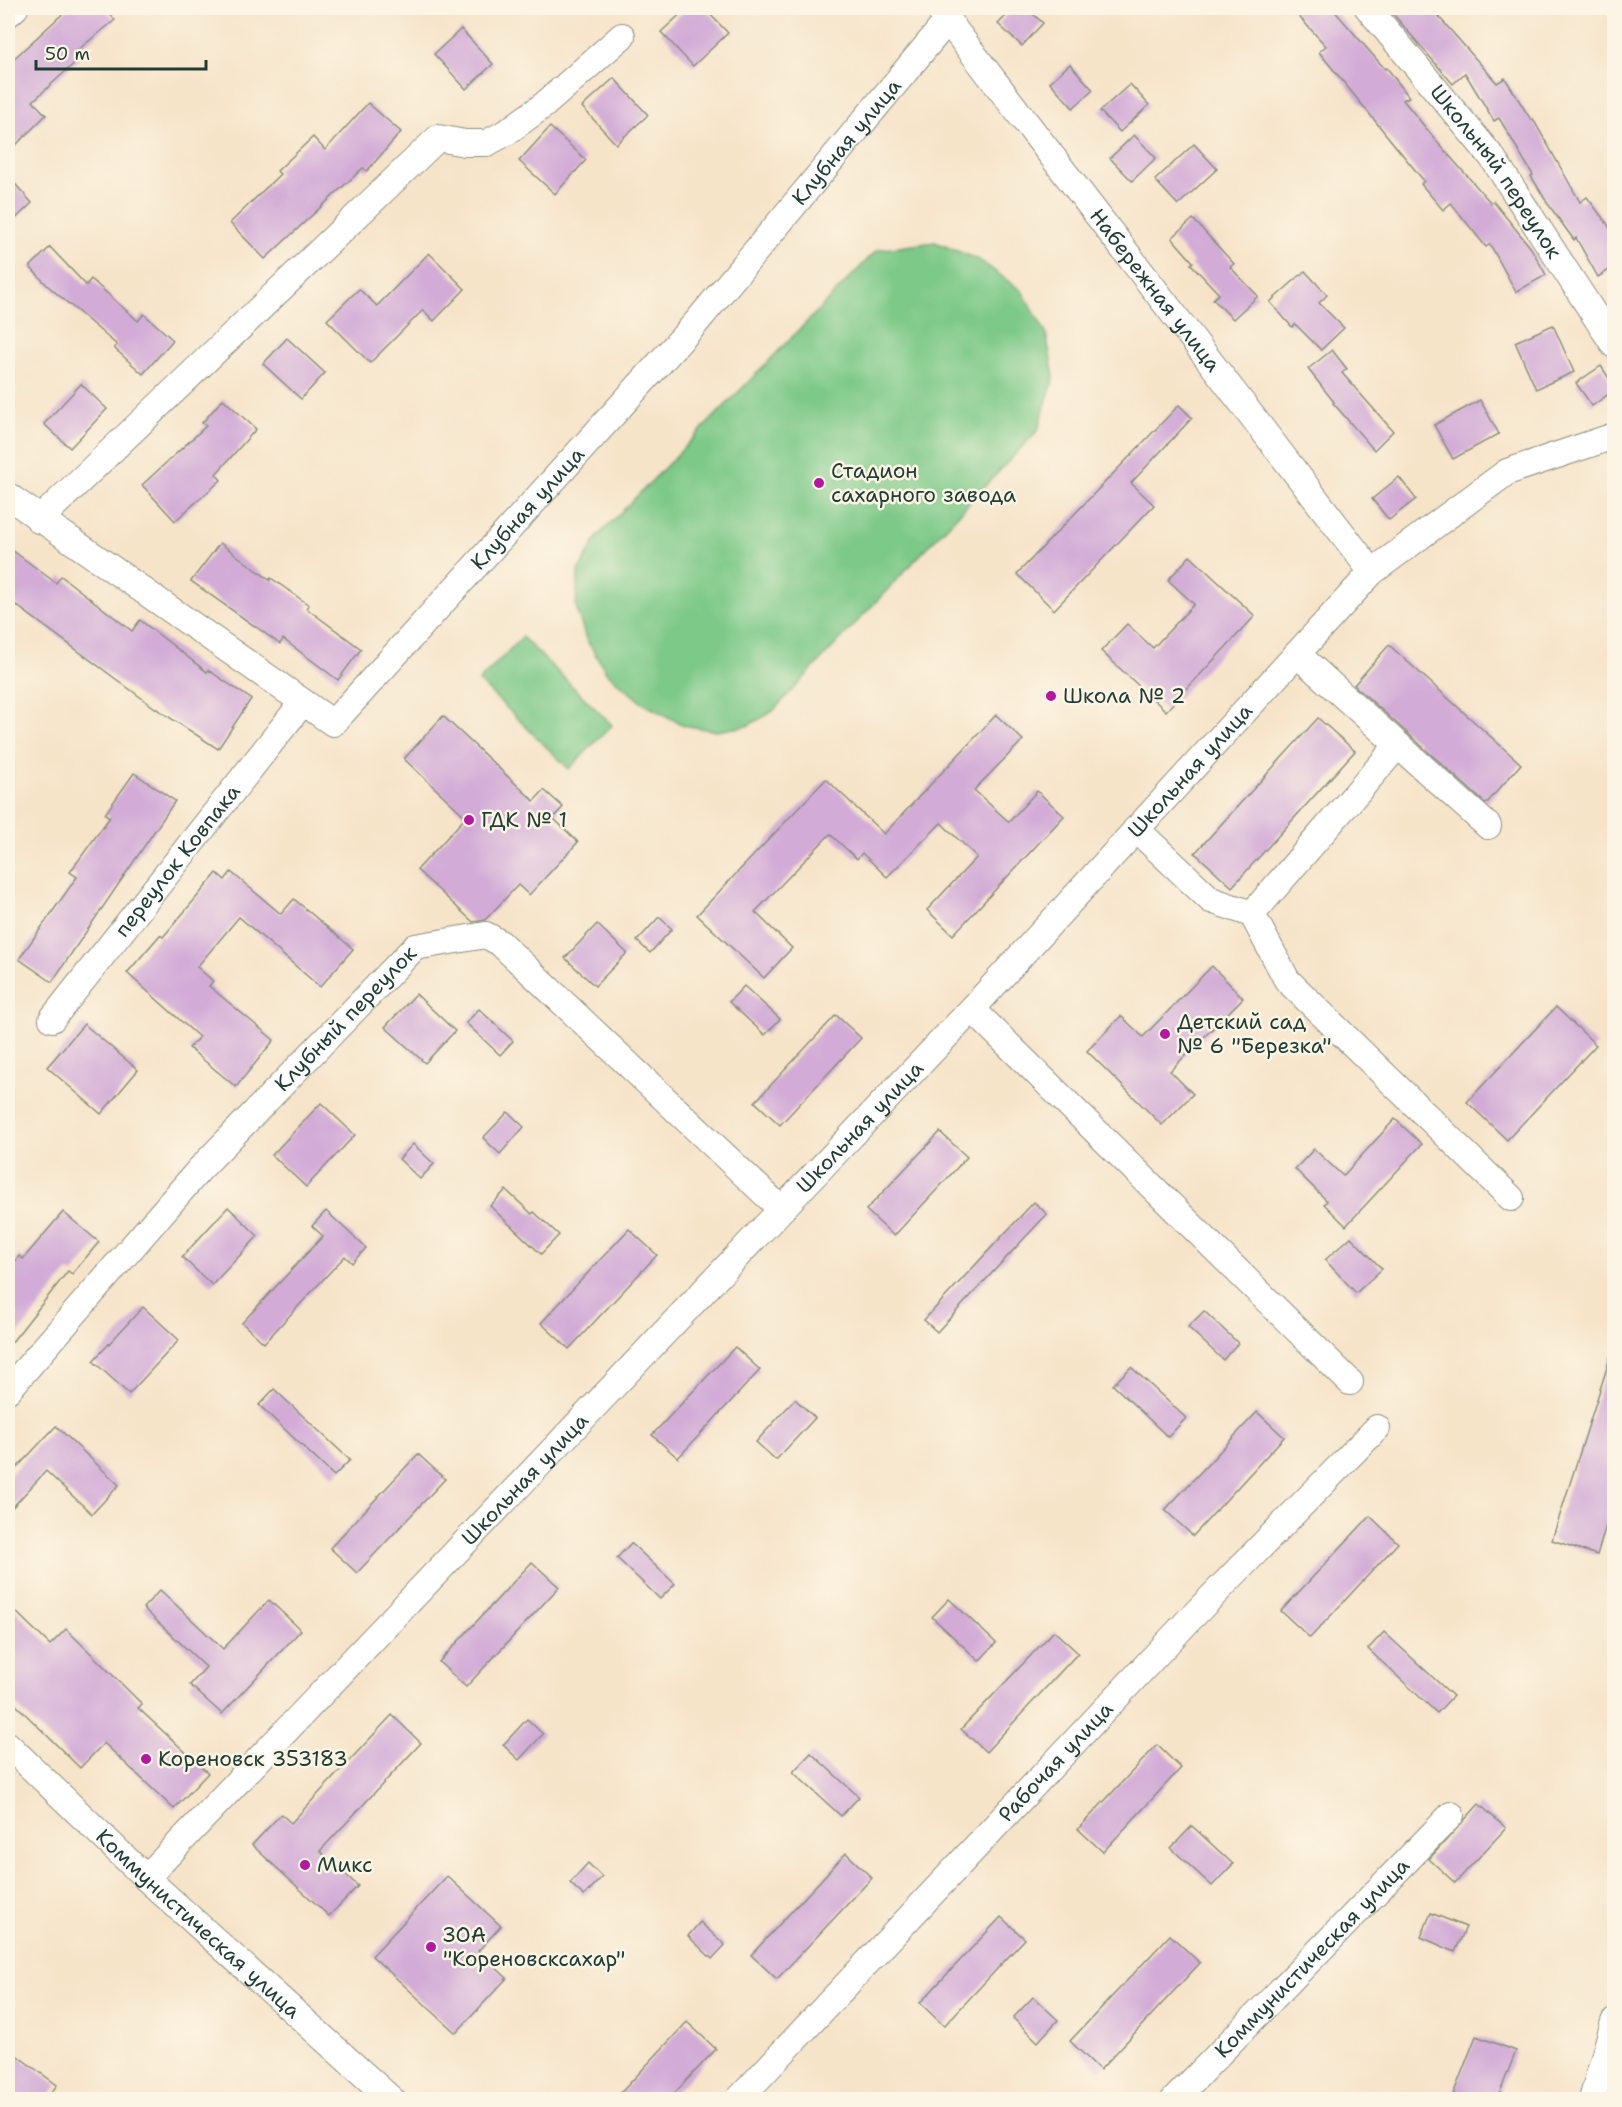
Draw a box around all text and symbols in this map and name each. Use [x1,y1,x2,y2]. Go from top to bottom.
scale bar [36,33,206,71]
text: 50 m [45,42,90,66]
street label: Клубная улица [786,73,907,211]
street label: Школьный переулок [1424,79,1568,264]
street label: Набережная улица [1083,203,1227,378]
street label: Клубная улица [464,441,591,576]
place label: Стадион сахарного завода [831,457,1016,509]
marker: Стадион сахарного завода [812,476,826,490]
place label: Школа № 2 [1063,682,1185,710]
marker: Школа № 2 [1044,689,1058,703]
street label: Школьная улица [1121,697,1259,844]
street label: переулок Ковпака [108,778,247,943]
place label: ГДК № 1 [481,806,567,834]
marker: ГДК № 1 [462,813,476,827]
street label: Клубный переулок [268,940,423,1098]
place label: Детский сад № 6 "Березка" [1177,1008,1331,1060]
marker: Детский сад № 6 "Березка" [1158,1027,1172,1041]
street label: Школьная улица [790,1055,929,1199]
street label: Школьная улица [455,1407,595,1552]
street label: Рабочая улица [992,1695,1119,1828]
place label: Кореновск 353183 [158,1745,348,1773]
marker: Кореновск 353183 [139,1752,153,1766]
street label: Коммунистическая улица [90,1823,306,2025]
place label: Микс [317,1851,372,1879]
street label: Коммунистическая улица [1208,1852,1416,2064]
marker: Микс [298,1858,312,1872]
place label: ЗОА "Кореновсксахар" [443,1921,625,1973]
marker: ЗОА "Кореновсксахар" [424,1940,438,1954]

